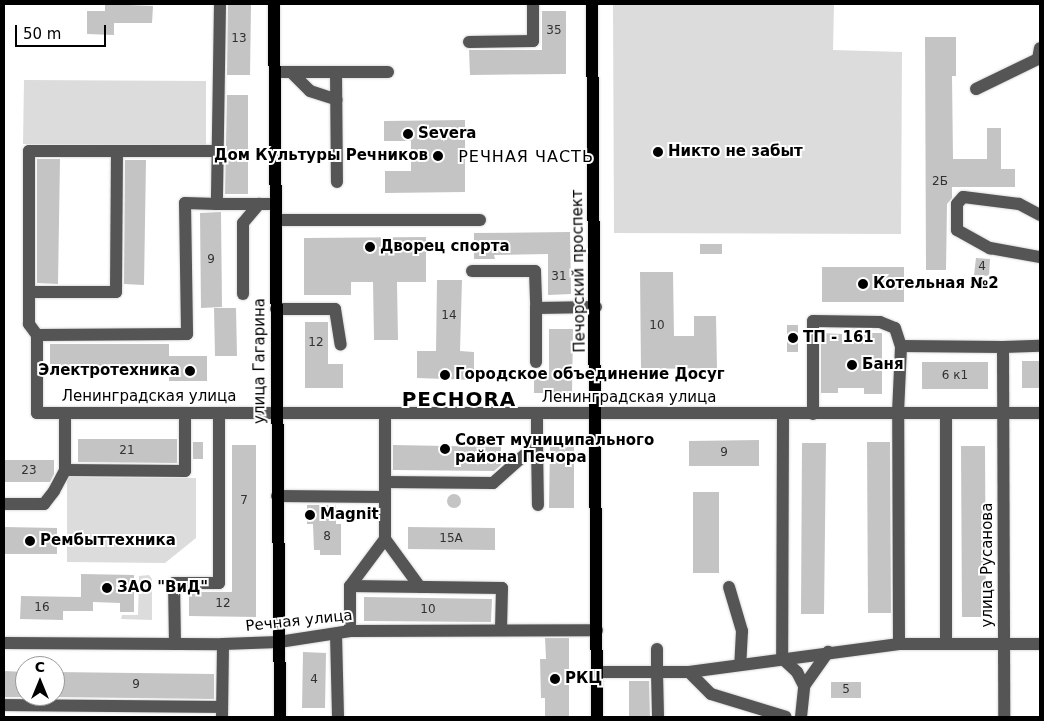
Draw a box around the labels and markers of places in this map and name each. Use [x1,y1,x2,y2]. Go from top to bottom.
place label: Severa [418,125,476,143]
marker: Severa [402,128,414,140]
place label: Никто не забыт [668,143,803,161]
marker: Никто не забыт [652,146,664,158]
place label: Дом Культуры Речников [214,147,428,165]
marker: Дом Культуры Речников [432,150,444,162]
place label: Дворец спорта [380,238,510,256]
marker: Дворец спорта [364,241,376,253]
place label: Котельная №2 [873,275,999,293]
marker: Котельная №2 [857,278,869,290]
place label: ТП - 161 [803,329,874,347]
marker: ТП - 161 [787,332,799,344]
place label: Баня [862,356,904,374]
marker: Баня [846,359,858,371]
place label: Электротехника [38,362,180,380]
marker: Электротехника [184,365,196,377]
place label: Городское объединение Досуг [455,366,725,384]
marker: Городское объединение Досуг [439,369,451,381]
place label: Совет муниципального района Печора [455,431,654,466]
marker: Совет муниципального района Печора [439,443,451,455]
place label: Magnit [320,506,379,524]
marker: Magnit [304,509,316,521]
place label: Рембыттехника [40,532,176,550]
marker: Рембыттехника [24,535,36,547]
place label: ЗАО "ВиД" [117,579,208,597]
marker: ЗАО "ВиД" [101,582,113,594]
place label: РКЦ [565,670,602,688]
marker: РКЦ [549,673,561,685]

